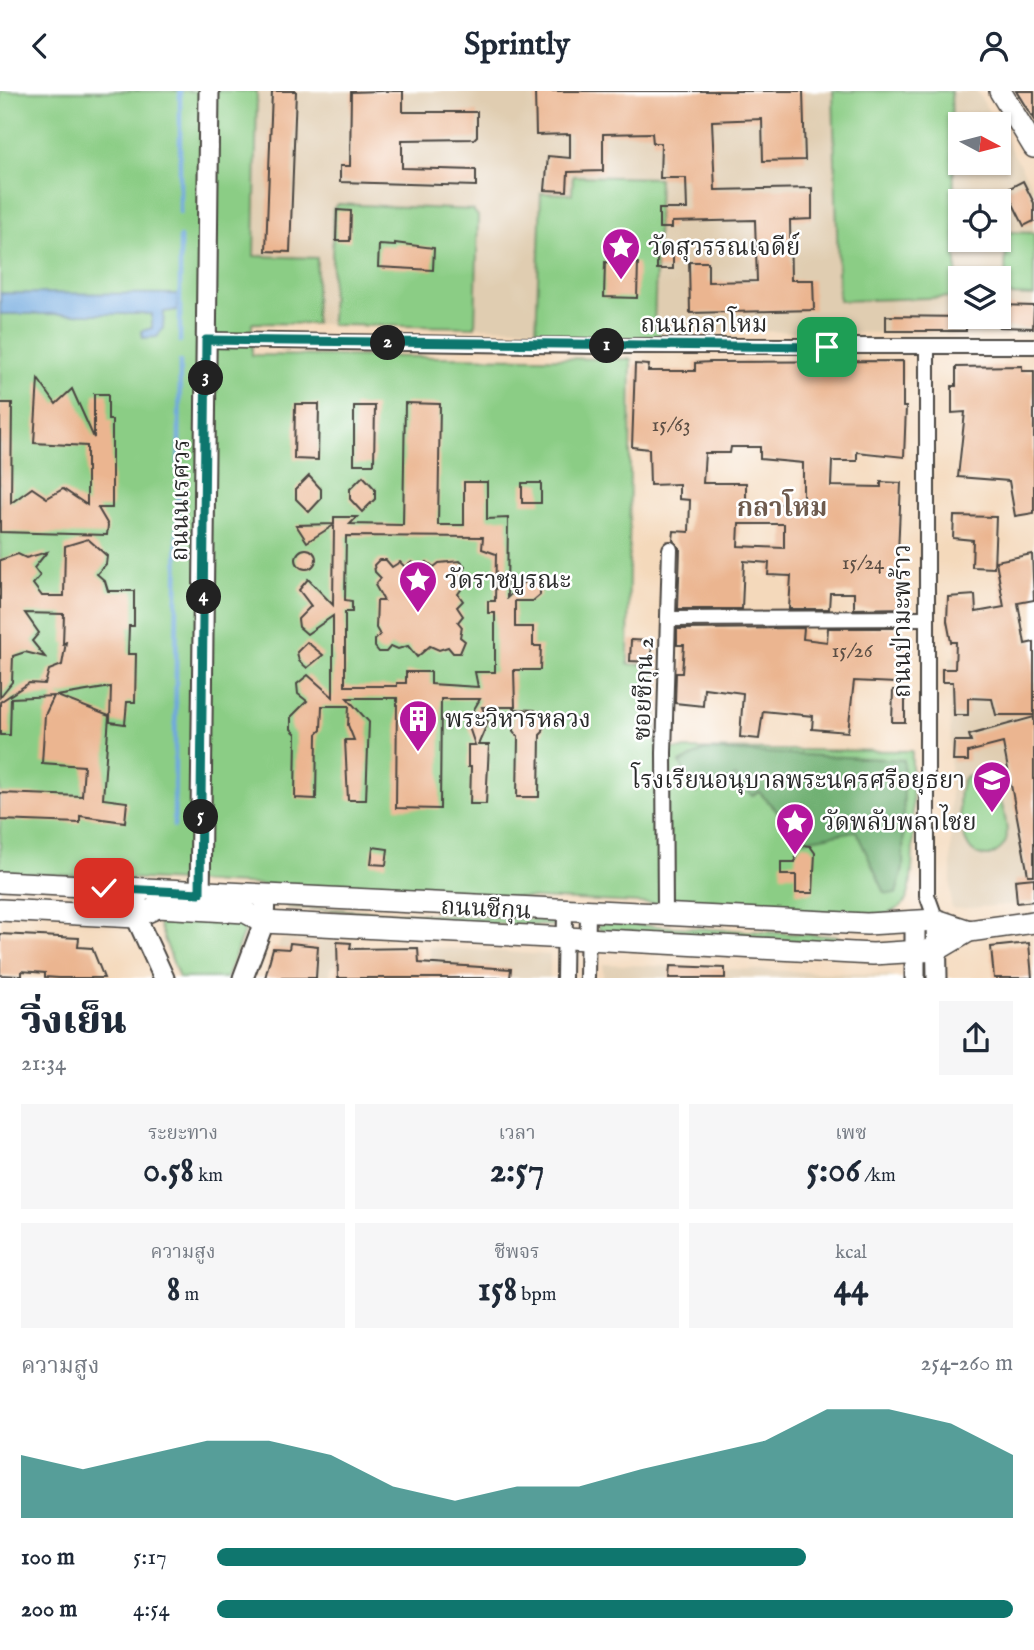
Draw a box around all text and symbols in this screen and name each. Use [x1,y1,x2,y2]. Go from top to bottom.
text: Sprintly [464,25,570,66]
icon: back [21,27,59,65]
icon: person [975,27,1013,65]
north arrow [948,112,1012,175]
map controls [948,112,1011,329]
button: locate [948,189,1011,252]
place icon: วัดสุวรรณเจดีย์ [600,226,642,281]
place label: วัดสุวรรณเจดีย์ [648,231,800,264]
button: layers [948,266,1011,329]
street label: ถนนกลาโหม [640,306,768,341]
pin [797,317,857,377]
pin: 2 [370,325,406,361]
icon: arrive [808,328,846,366]
pin: 1 [590,329,624,363]
text: 2 [383,330,392,354]
text: 1 [603,333,610,357]
pin: 3 [188,361,224,395]
text: 3 [202,365,209,389]
house number: 15/63 [651,412,691,439]
street label: ถนนนเรศวร [165,439,198,561]
district label: กลาโหม [737,489,827,525]
street label: ถนนป่ามะพร้าว [888,544,919,698]
house number: 15/24 [842,550,885,577]
place icon: วัดราชบูรณะ [397,559,439,614]
place label: วัดราชบูรณะ [445,566,571,597]
pin: 4 [186,580,222,615]
text: 4 [199,584,208,608]
street label: ซอยชีกุน 2 [627,637,662,741]
house number: 15/26 [831,638,874,665]
building icon: พระวิหารหลวง [397,698,439,753]
place label: พระวิหารหลวง [445,705,591,736]
school or university icon: โรงเรียนอนุบาลพระนครศรีอยุธยา [971,759,1013,814]
place label: โรงเรียนอนุบาลพระนครศรีอยุธยา [630,762,965,797]
pin: 5 [184,799,218,835]
place icon: วัดพลับพลาไชย [774,801,816,856]
text: 5 [197,804,204,828]
place label: วัดพลับพลาไชย [822,804,976,839]
pin [74,858,134,918]
icon: check [85,869,123,907]
street label: ถนนชีกุน [440,892,532,927]
text: วิ่งเย็น [21,999,127,1047]
button: share [939,1001,1013,1075]
text: 21:34 [21,1049,66,1078]
text: ระยะทาง [148,1122,218,1146]
text: เวลา [498,1122,536,1146]
text: เพซ [835,1122,867,1146]
text: 0.58 [143,1149,194,1194]
text: 2:57 [490,1149,544,1194]
text: 5:06 [806,1149,860,1194]
text: km [194,1164,223,1188]
text: /km [860,1164,896,1188]
text: ความสูง [151,1241,215,1265]
text: ชีพจร [494,1241,540,1265]
text: kcal [835,1241,867,1265]
text: 44 [834,1265,868,1310]
text: 8 [167,1268,180,1313]
text: 158 [478,1268,517,1313]
text: m [180,1283,199,1307]
text: bpm [517,1283,556,1307]
text: 254–260 m [921,1349,1013,1378]
text: ความสูง [21,1352,99,1381]
text: 100 m [21,1543,75,1572]
text: 5:17 [133,1543,167,1572]
text: 200 m [21,1595,77,1624]
text: 4:54 [133,1595,170,1624]

